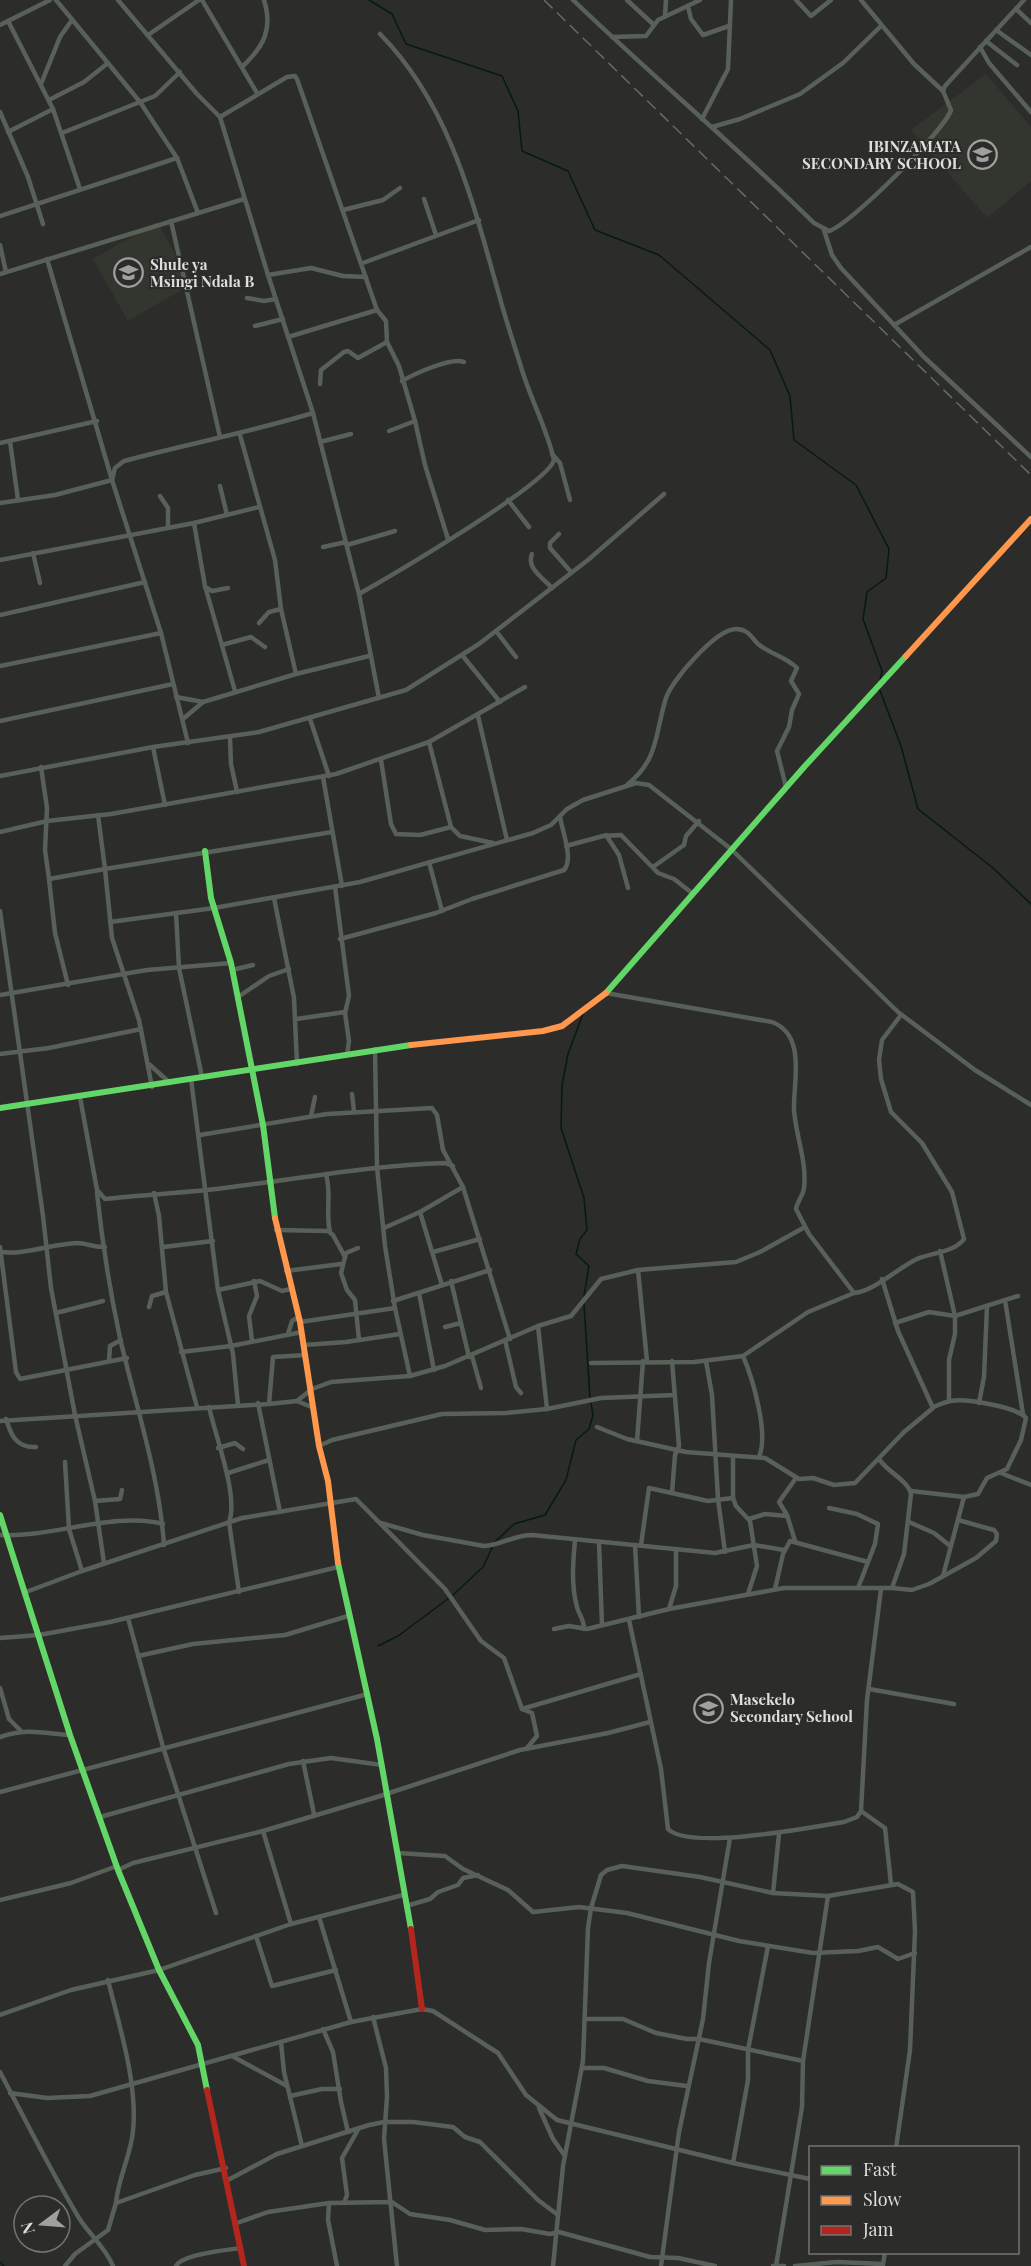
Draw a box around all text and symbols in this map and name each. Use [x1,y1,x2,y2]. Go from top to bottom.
place label: IBINZAMATA SECONDARY SCHOOL [802,136,962,173]
school or university icon: IBINZAMATA SECONDARY SCHOOL [966,139,998,171]
place label: Shule ya Msingi Ndala B [150,254,254,291]
school or university icon: Shule ya Msingi Ndala B [113,257,145,289]
place label: Masekelo Secondary School [730,1689,853,1726]
school or university icon: Masekelo Secondary School [693,1692,725,1724]
legend [809,2146,1019,2254]
text: Fast [863,2157,897,2181]
text: Slow [863,2187,901,2211]
north arrow [12,2194,72,2254]
text: Jam [862,2217,893,2241]
text: N [15,2219,39,2237]

